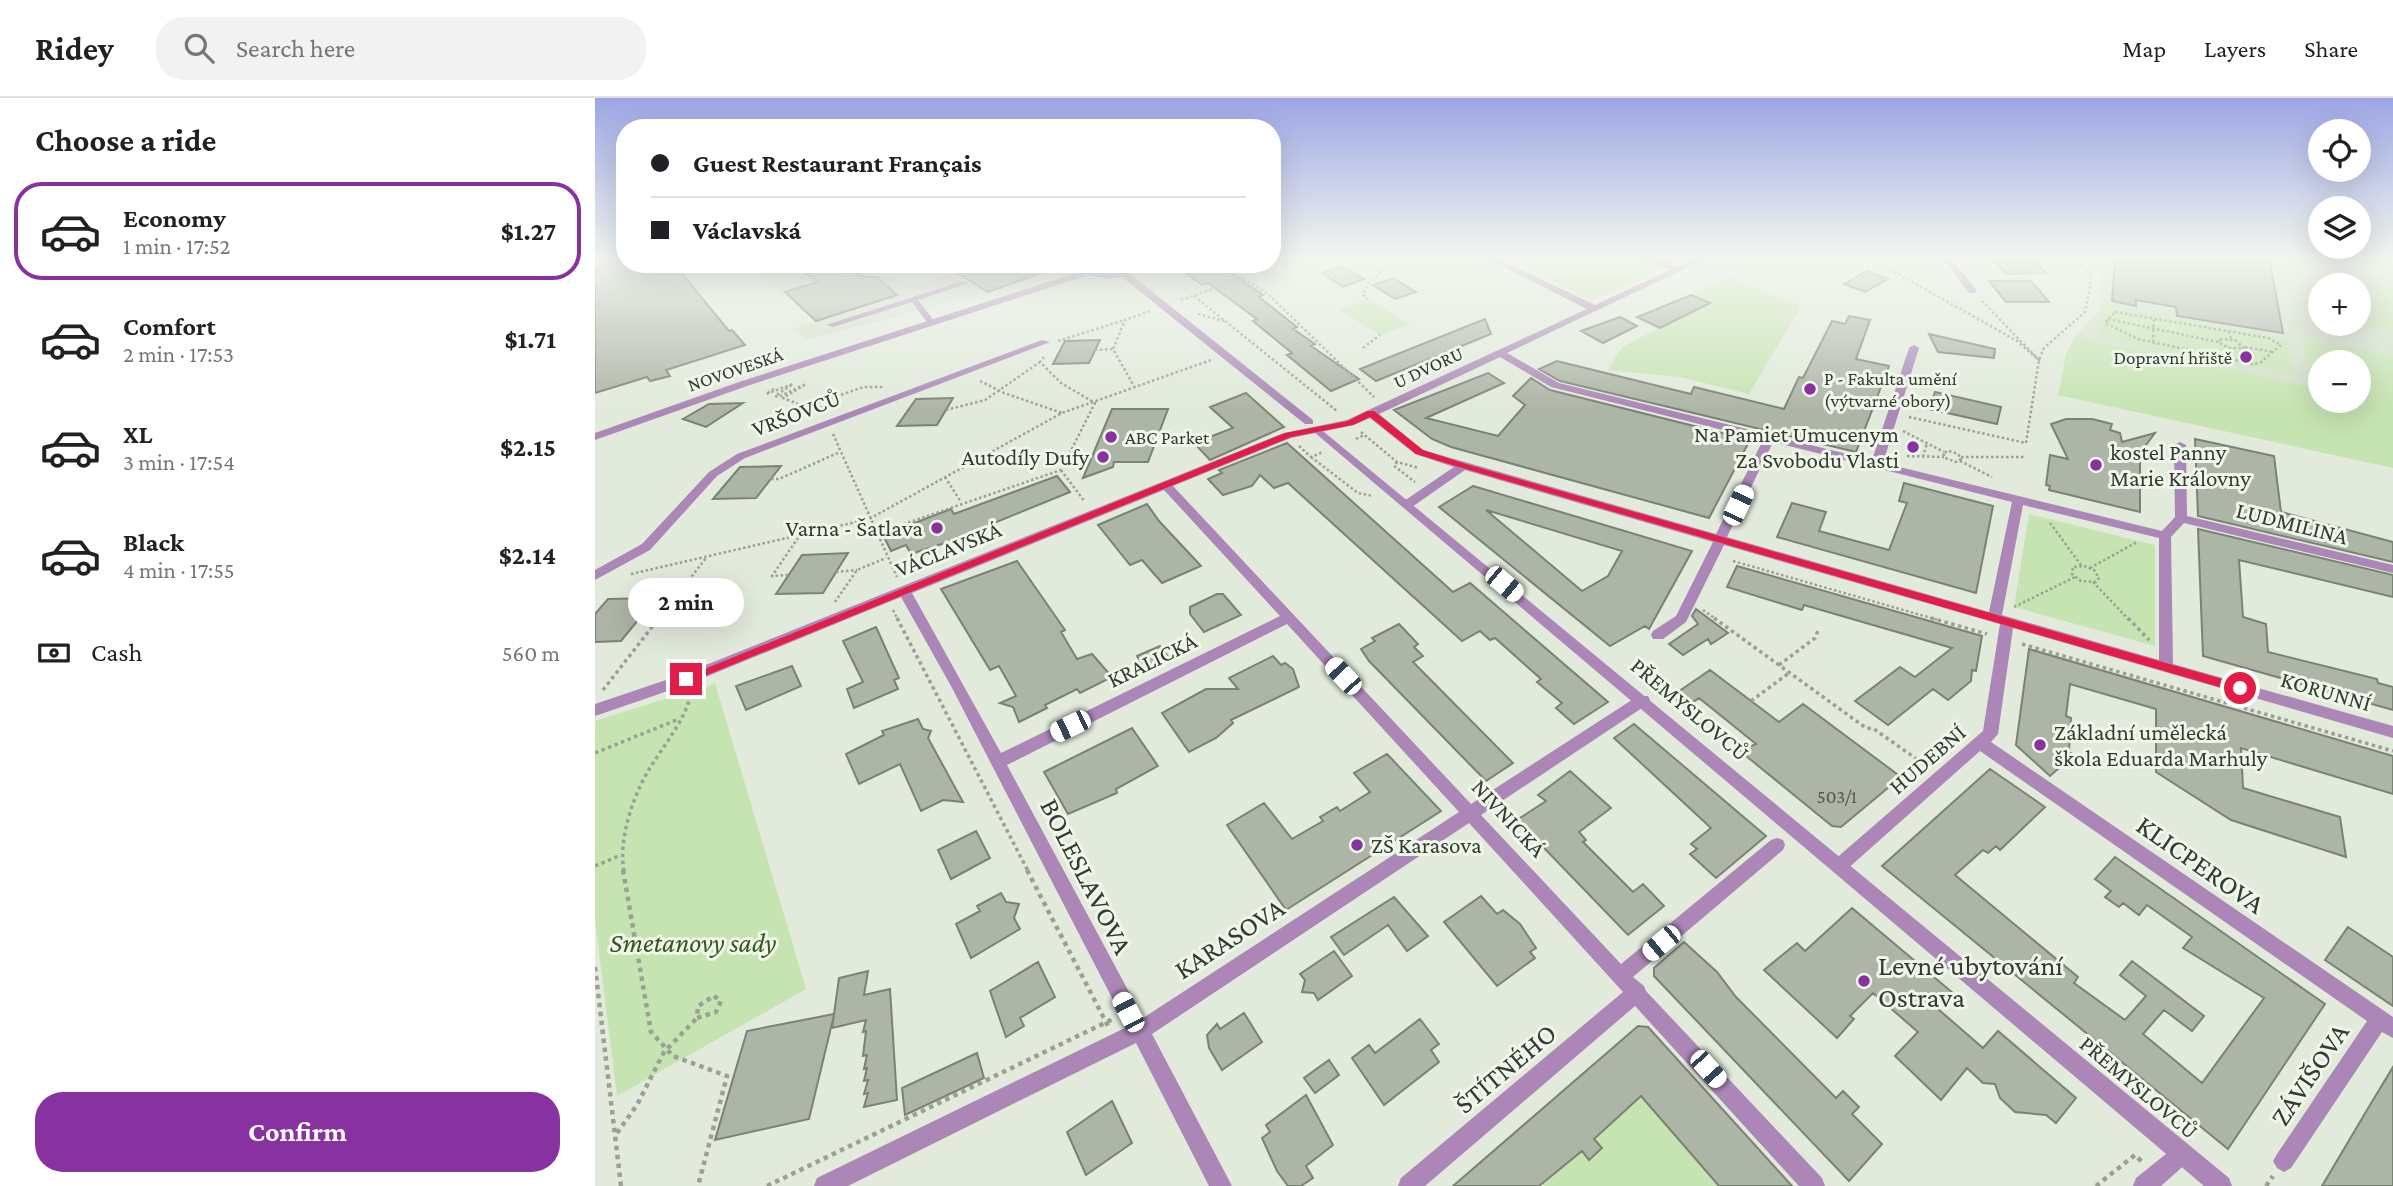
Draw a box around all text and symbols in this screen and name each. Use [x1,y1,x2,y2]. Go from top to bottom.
search box [156,17,646,80]
icon: search [180,29,218,67]
text: Ridey [35,30,114,67]
text: Search here [236,34,355,63]
text: Map [2122,35,2166,62]
text: Layers [2204,35,2266,62]
text: Share [2304,35,2358,62]
map controls [2308,119,2371,413]
button: locate [2308,119,2371,182]
text: Choose a ride [35,122,216,158]
text: Guest Restaurant Français [693,149,982,178]
button: layers [2308,196,2371,259]
icon: car [39,200,102,263]
text: Economy [123,204,226,233]
text: Václavská [693,216,801,245]
text: $1.27 [501,217,556,246]
text: 1 min · 17:52 [123,233,230,259]
button: + [2308,273,2371,336]
icon: car [39,308,102,371]
text: Comfort [123,312,216,341]
text: $1.71 [504,325,556,354]
text: 2 min · 17:53 [123,341,234,367]
street label: U DVORU [1390,342,1466,393]
street label: NOVOVESKÁ [685,343,786,396]
place label: Dopravní hřiště [2113,347,2232,368]
marker: Dopravní hřiště [2238,349,2254,365]
button: − [2308,350,2371,413]
place label: P - Fakulta umění (výtvarné obory) [1824,368,1958,412]
marker: P - Fakulta umění (výtvarné obory) [1802,381,1818,397]
street label: VRŠOVCŮ [748,384,844,442]
icon: car [39,416,102,479]
text: XL [123,420,152,449]
place label: Na Pamiet Umucenym Za Svobodu Vlasti [1694,421,1899,473]
place label: ABC Parket [1125,427,1210,448]
marker: ABC Parket [1103,429,1119,445]
text: $2.15 [500,433,556,462]
marker: Na Pamiet Umucenym Za Svobodu Vlasti [1905,439,1921,455]
place label: kostel Panny Marie Královny [2110,439,2251,491]
place label: Autodíly Dufy [961,444,1089,470]
text: 3 min · 17:54 [123,449,235,475]
marker: Autodíly Dufy [1095,449,1111,465]
marker: kostel Panny Marie Královny [2088,457,2104,473]
car [1720,482,1757,528]
street label: LUDMILINA [2233,497,2351,550]
place label: Varna - Šatlava [785,515,923,541]
street label: VÁCLAVSKÁ [891,516,1006,582]
marker: Varna - Šatlava [929,520,945,536]
icon: car [39,524,102,587]
text: Black [123,528,184,557]
text: $2.14 [499,541,556,570]
text: 4 min · 17:55 [123,557,235,583]
car [1482,562,1527,606]
callout: 2 min [628,578,744,626]
text: 2 min [658,589,714,615]
street label: KRALICKÁ [1103,627,1202,693]
icon: cash [35,634,73,672]
text: Cash [91,638,142,667]
text: 560 m [502,640,560,666]
street label: PŘEMYSLOVCŮ [1626,652,1754,766]
car [1321,653,1366,699]
route end [670,663,702,695]
street label: KORUNNÍ [2278,666,2374,716]
route start [2224,672,2256,704]
car [1047,707,1094,745]
street label: HUDEBNÍ [1884,719,1970,799]
place label: Základní umělecká škola Eduarda Marhuly [2054,719,2268,771]
marker: Základní umělecká škola Eduarda Marhuly [2032,737,2048,753]
street label: NIVNICKÁ [1467,774,1552,863]
house number: 503/1 [1817,786,1857,807]
street label: BOLESLAVOVA [1034,793,1139,959]
street label: KLICPEROVA [2131,809,2271,920]
place label: ZŠ Karasova [1371,832,1482,858]
marker: ZŠ Karasova [1349,837,1365,853]
street label: KARASOVA [1169,892,1290,985]
car [1639,921,1684,965]
park label: Smetanovy sady [610,927,777,958]
place label: Levné ubytování Ostrava [1878,950,2065,1013]
marker: Levné ubytování Ostrava [1856,973,1872,989]
car [1109,989,1148,1035]
street label: ŠTÍTNÉHO [1448,1017,1562,1120]
street label: ZÁVIŠOVA [2264,1017,2355,1131]
street label: PŘEMYSLOVCŮ [2075,1030,2203,1144]
car [1687,1046,1730,1092]
button: Confirm [35,1092,560,1172]

